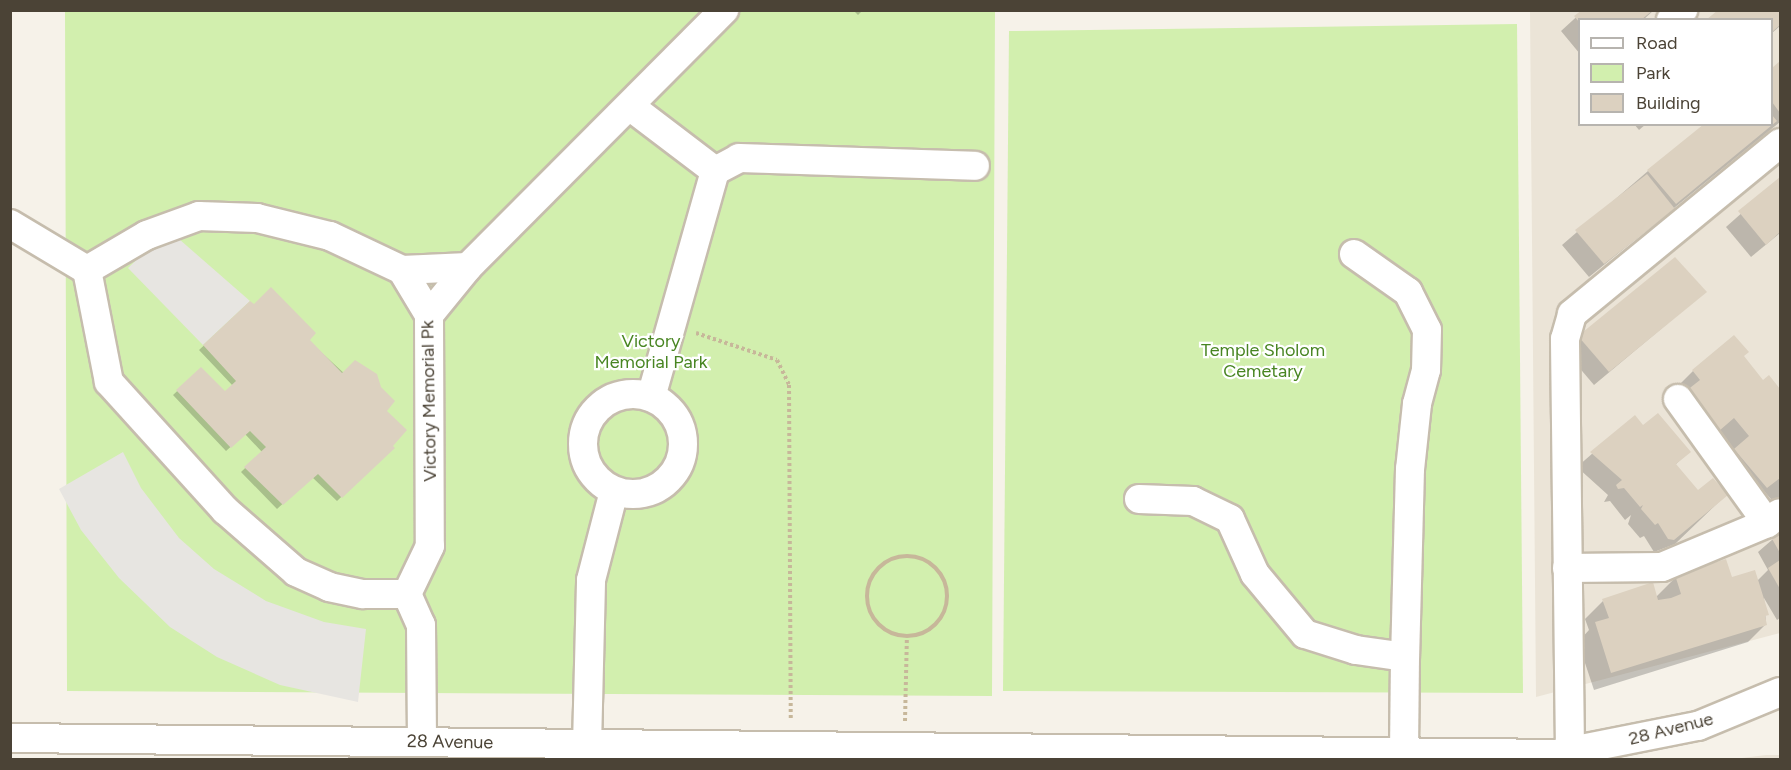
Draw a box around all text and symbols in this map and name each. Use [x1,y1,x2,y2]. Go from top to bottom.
legend [1578,18,1773,126]
text: Road [1636,32,1677,54]
text: Park [1636,62,1670,84]
text: Building [1636,92,1701,114]
street label: Victory Memorial Pk [417,320,441,482]
park label: Victory Memorial Park [595,331,707,374]
park label: Temple Sholom Cemetary [1201,340,1325,382]
street label: 28 Avenue [1626,708,1716,750]
street label: 28 Avenue [407,730,493,754]

